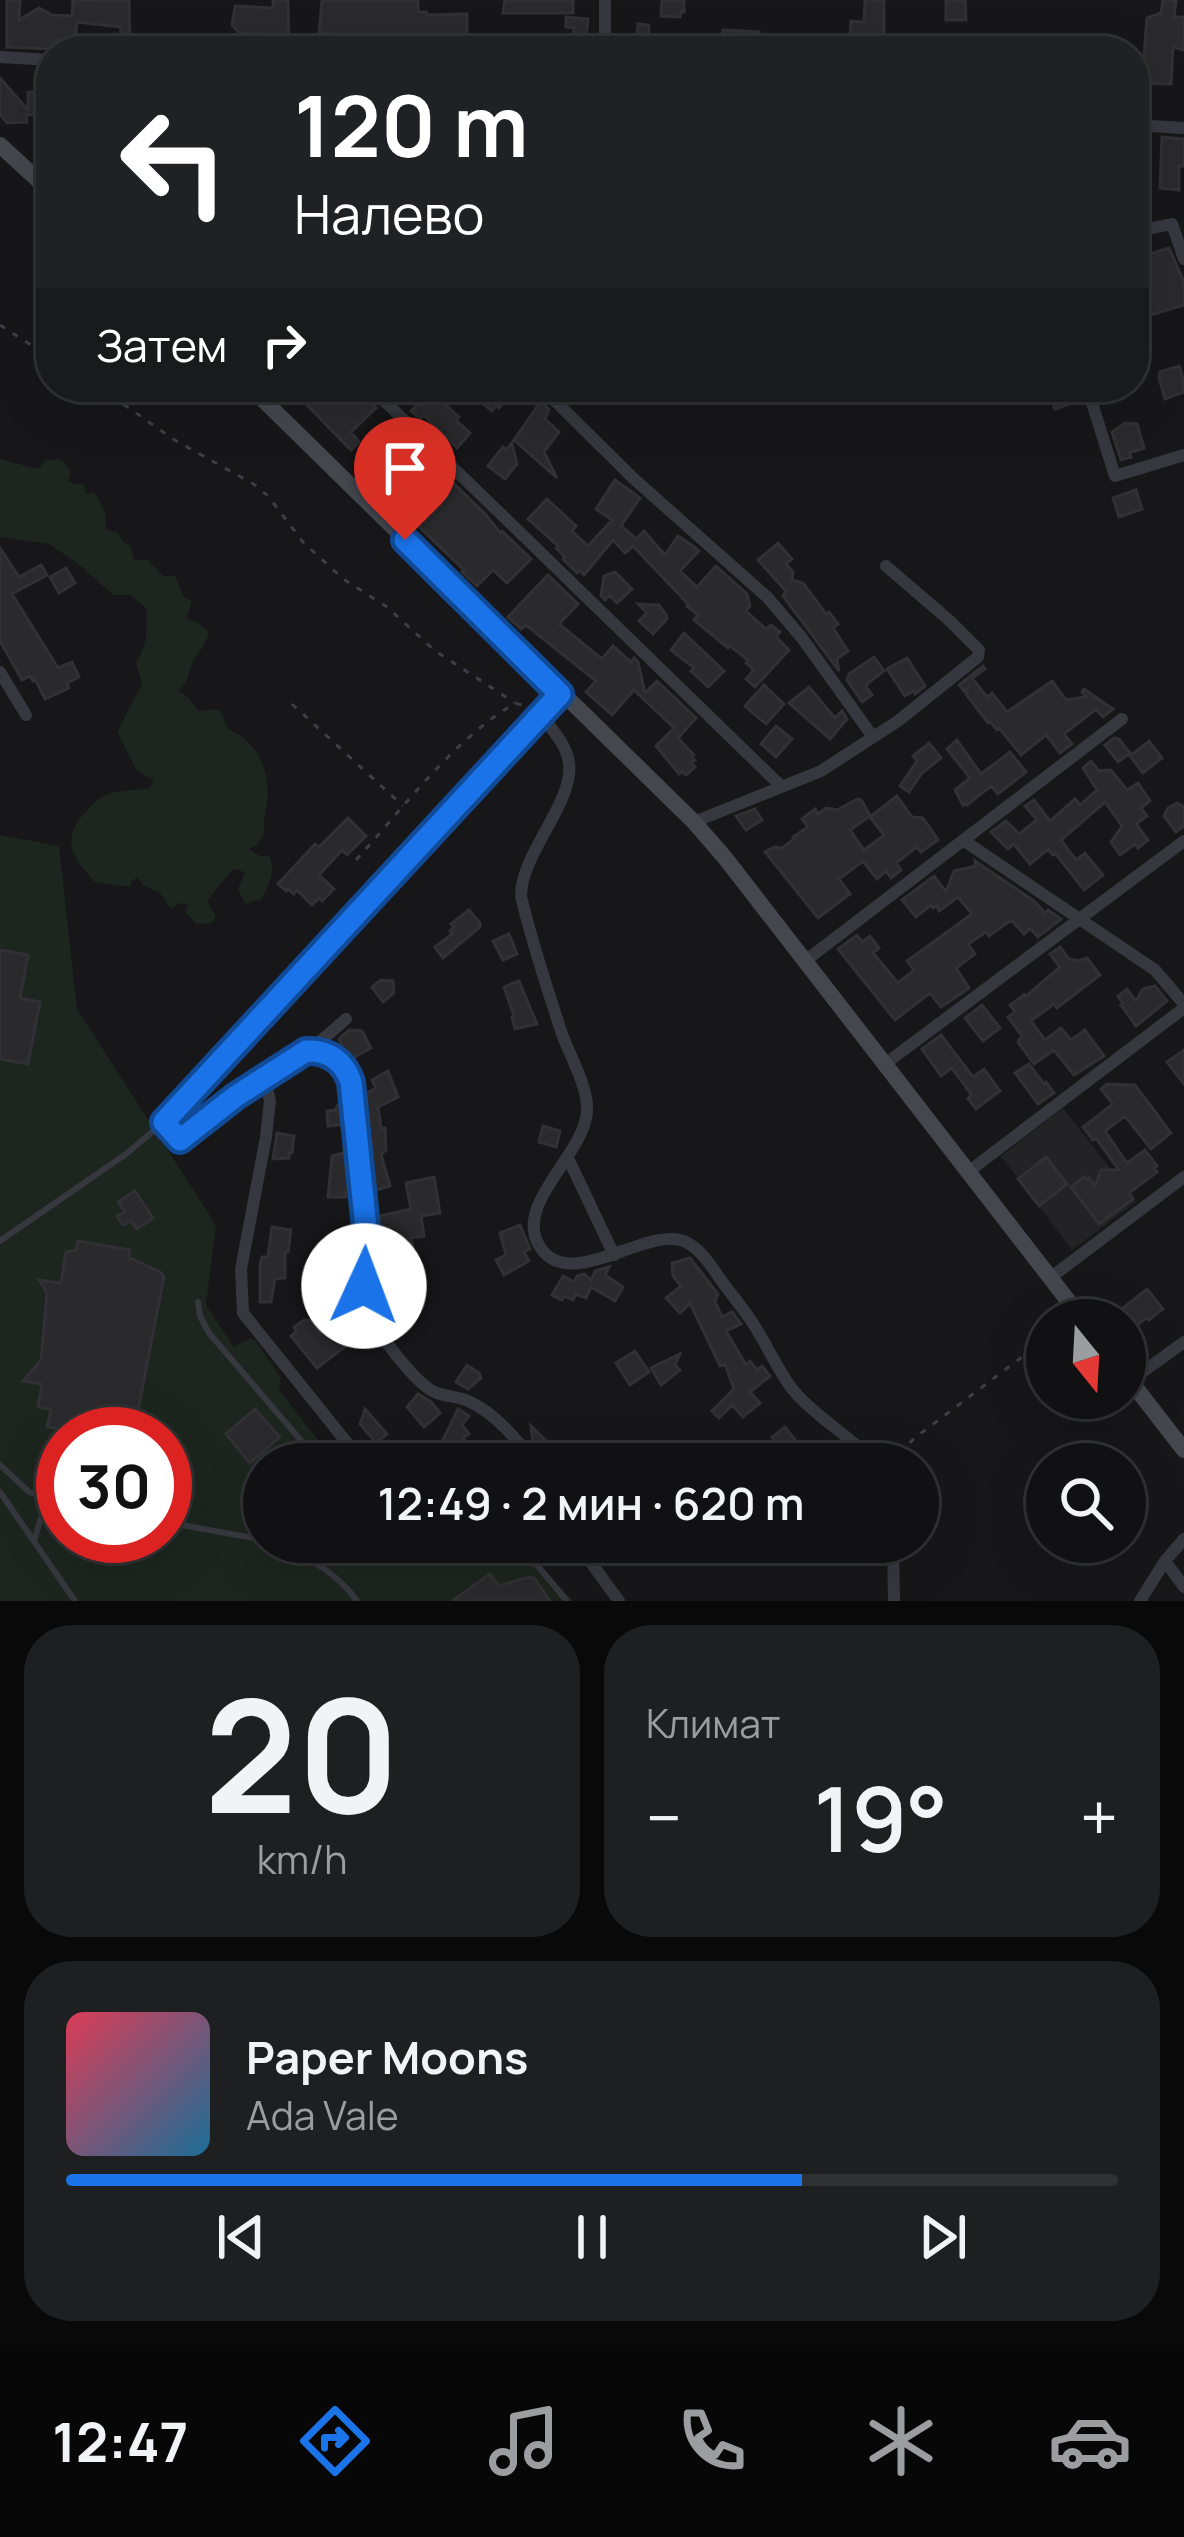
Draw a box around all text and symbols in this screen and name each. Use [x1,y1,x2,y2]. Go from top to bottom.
text: 120 m [294,67,528,182]
icon: left [96,84,252,240]
text: Налево [294,176,484,250]
icon: right [251,312,317,378]
text: Затем [96,314,227,376]
pin [354,417,456,540]
icon: arrive [372,435,438,501]
position arrow [301,1223,427,1349]
north arrow [1026,1299,1146,1419]
map controls [1026,1299,1146,1563]
speed limit sign: 30 [36,1407,192,1563]
button: search [1026,1443,1146,1563]
text: 12:49 · 2 мин · 620 m [378,1472,804,1534]
text: 20 [204,1647,400,1860]
text: Климат [646,1696,781,1750]
text: 19° [814,1756,948,1879]
text: − [646,1772,682,1862]
text: + [1080,1772,1118,1862]
text: km/h [257,1832,347,1886]
text: Paper Moons [246,2026,528,2088]
text: Ada Vale [246,2088,399,2142]
icon: previous [208,2204,274,2270]
icon: pause [559,2204,625,2270]
icon: next [910,2204,976,2270]
icon: directions [293,2399,377,2483]
icon: music [482,2399,566,2483]
icon: phone [670,2399,754,2483]
icon: climate [859,2399,943,2483]
icon: car [1048,2399,1132,2483]
text: 12:47 [52,2404,188,2478]

